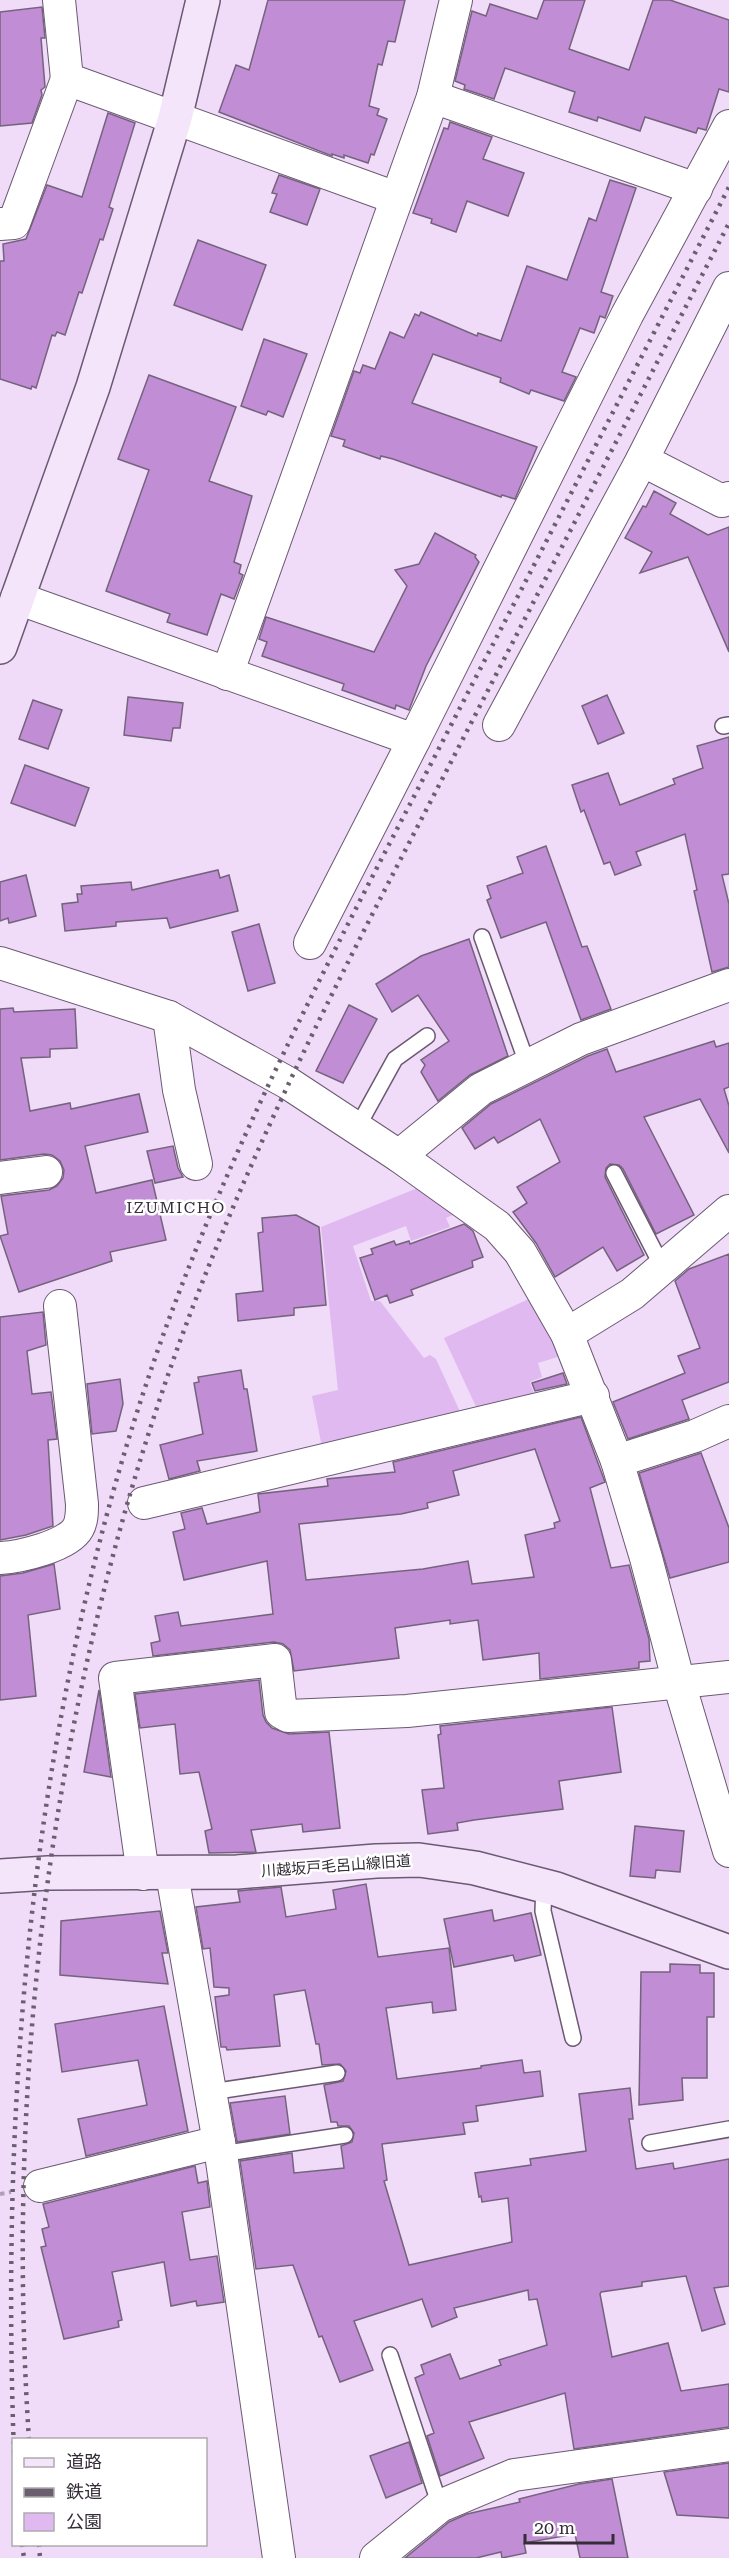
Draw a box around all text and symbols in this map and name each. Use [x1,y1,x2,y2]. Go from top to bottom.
district label: IZUMICHO [126,1198,226,1217]
street label: 川越坂戸毛呂山線旧道 [261,1852,411,1880]
legend [12,2438,207,2546]
text: 道路 [66,2451,102,2472]
text: 鉄道 [66,2481,102,2502]
scale bar [525,2507,614,2545]
text: 公園 [66,2511,102,2532]
text: 20 m [534,2517,575,2538]

